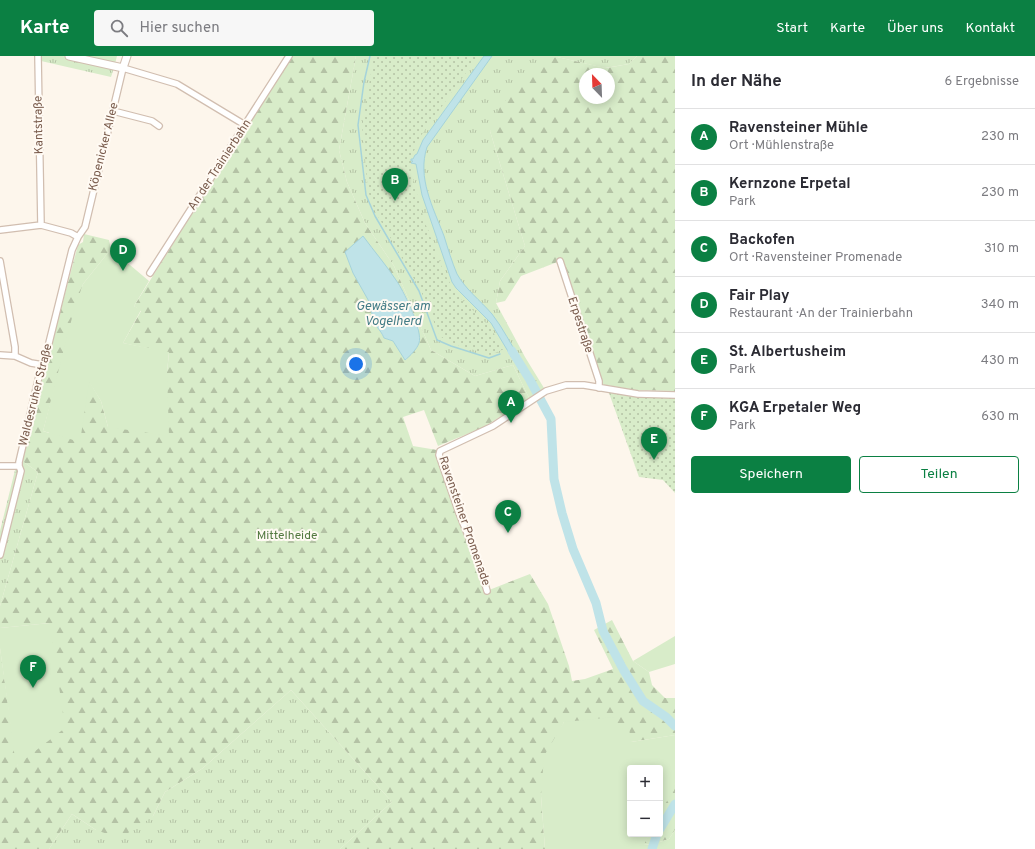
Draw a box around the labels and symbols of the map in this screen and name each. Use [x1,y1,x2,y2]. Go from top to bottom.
north arrow [579,68,615,104]
street label: Kantstraße [30,96,48,154]
street label: Köpenicker Allee [85,101,123,193]
street label: An der Trainierbahn [185,116,255,214]
pin: B [382,168,408,201]
pin: D [110,238,136,271]
street label: Erpestraße [563,295,597,355]
water label: Gewässer am Vogelherd [356,299,430,330]
street label: Waldesruher Straße [16,342,56,448]
your location [346,354,366,374]
pin: A [498,390,524,423]
pin: E [641,427,667,460]
street label: Ravensteiner Promenade [434,454,494,588]
pin: C [495,500,521,533]
park label: Mittelheide [257,528,317,544]
pin: F [20,655,46,688]

